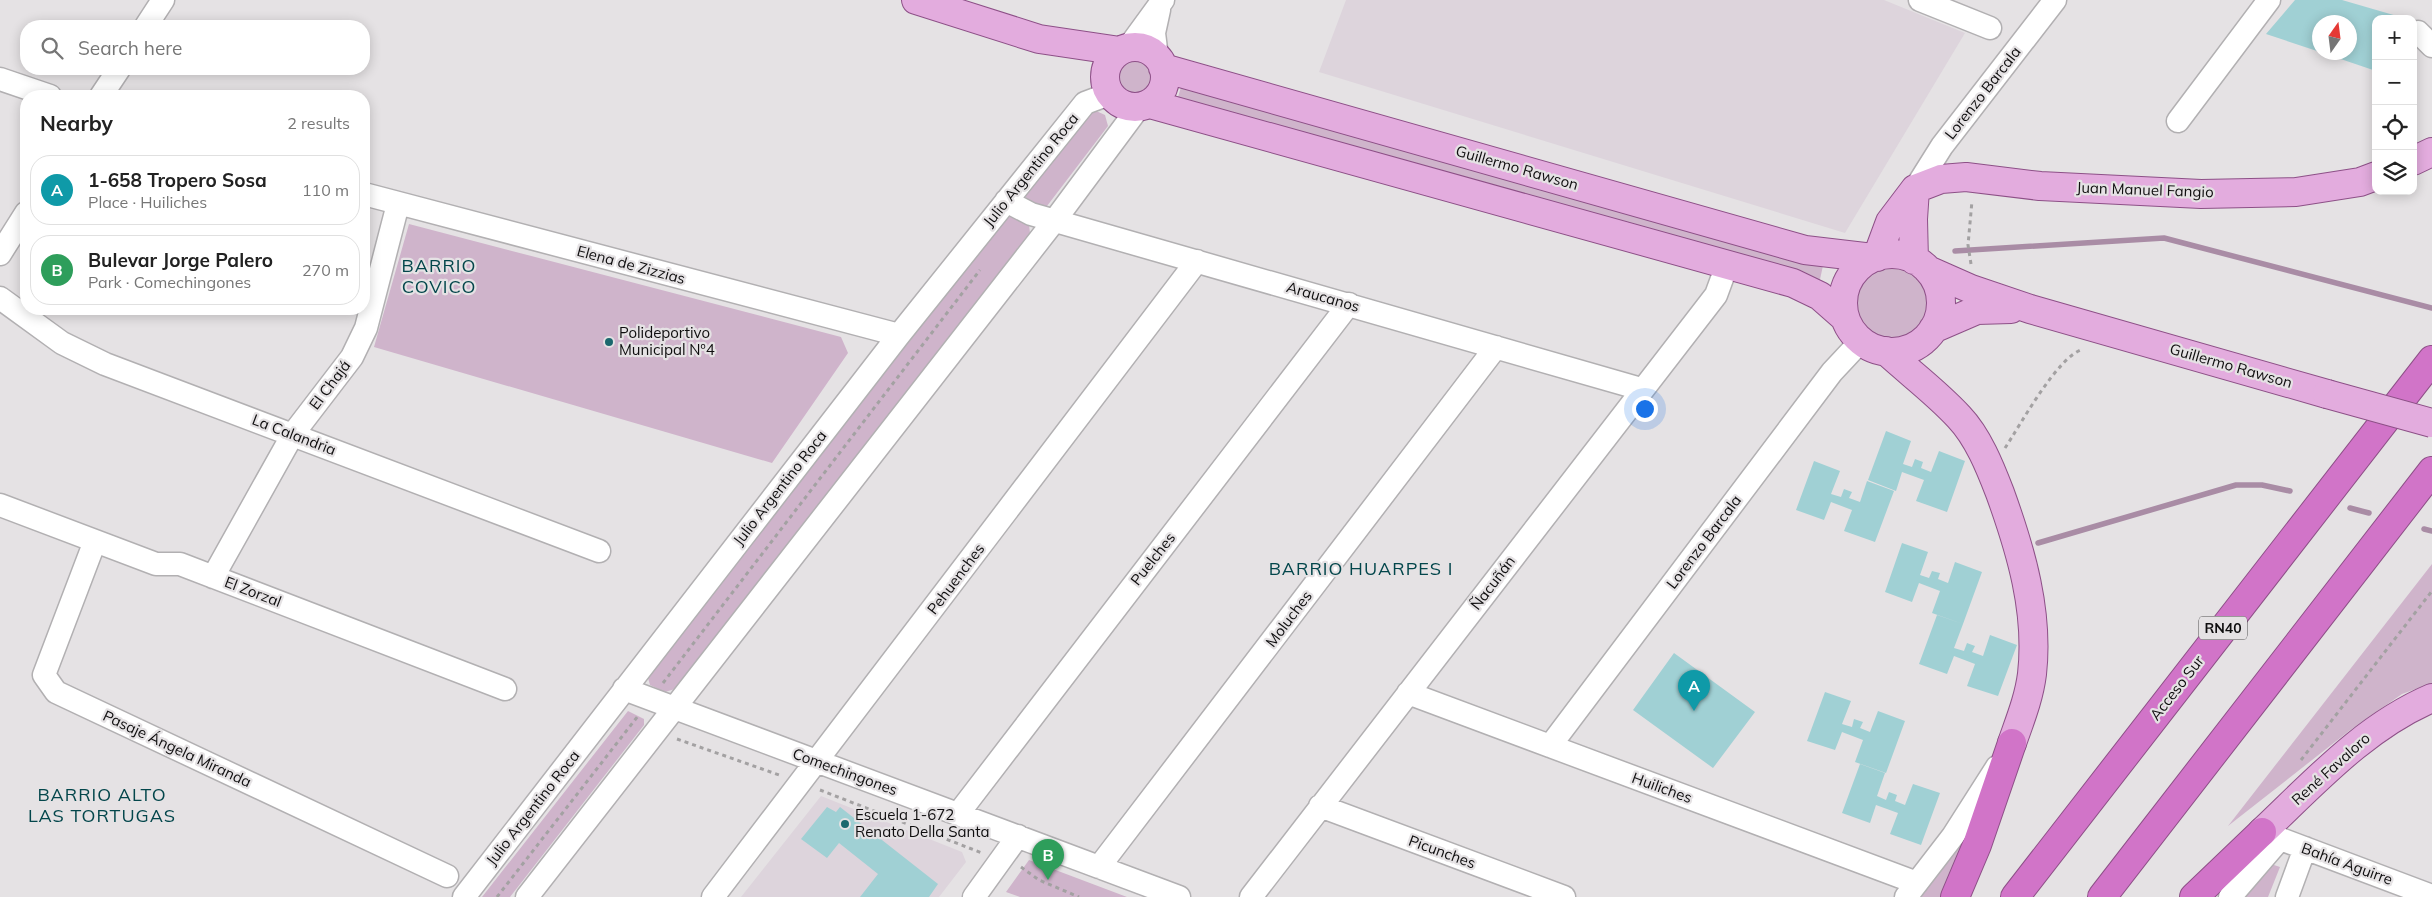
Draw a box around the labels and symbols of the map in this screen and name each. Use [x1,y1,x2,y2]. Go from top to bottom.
north arrow [2312,15,2357,60]
street label: Lorenzo Barcala [1940,42,2025,143]
street label: Julio Argentino Roca [979,109,1082,230]
street label: Guillermo Rawson [1454,141,1581,194]
street label: Juan Manuel Fangio [2076,178,2214,201]
street label: Elena de Zizzias [575,241,687,288]
district label: BARRIO COVICO [402,254,476,298]
street label: Araucanos [1284,277,1362,316]
place label: Polideportivo Municipal Nº4 [619,323,715,359]
marker: Polideportivo Municipal Nº4 [603,336,615,348]
street label: Guillermo Rawson [2168,339,2295,392]
street label: El Chajá [305,356,354,413]
your location [1632,396,1658,422]
street label: La Calandria [249,410,339,459]
street label: Julio Argentino Roca [729,426,830,549]
street label: Lorenzo Barcala [1662,491,1745,592]
street label: Puelches [1126,528,1179,589]
street label: Pehuenches [923,540,988,618]
street label: Ñacuñán [1466,552,1519,614]
district label: BARRIO HUARPES I [1269,557,1453,580]
street label: El Zorzal [222,572,284,611]
street label: Moluches [1261,587,1316,651]
road number: RN40 [2199,616,2247,640]
street label: Acceso Sur [2145,651,2208,724]
pin: A [1678,670,1710,711]
street label: Pasaje Ángela Miranda [100,706,254,791]
street label: René Favaloro [2287,728,2374,809]
street label: Comechingones [790,744,900,799]
street label: Julio Argentino Roca [482,746,583,869]
street label: Huiliches [1629,768,1695,807]
district label: BARRIO ALTO LAS TORTUGAS [28,783,176,827]
place label: Escuela 1-672 Renato Della Santa [855,805,990,841]
marker: Escuela 1-672 Renato Della Santa [839,818,851,830]
street label: Picunches [1406,831,1478,872]
street label: Bahía Aguirre [2299,838,2395,889]
pin: B [1032,839,1064,880]

